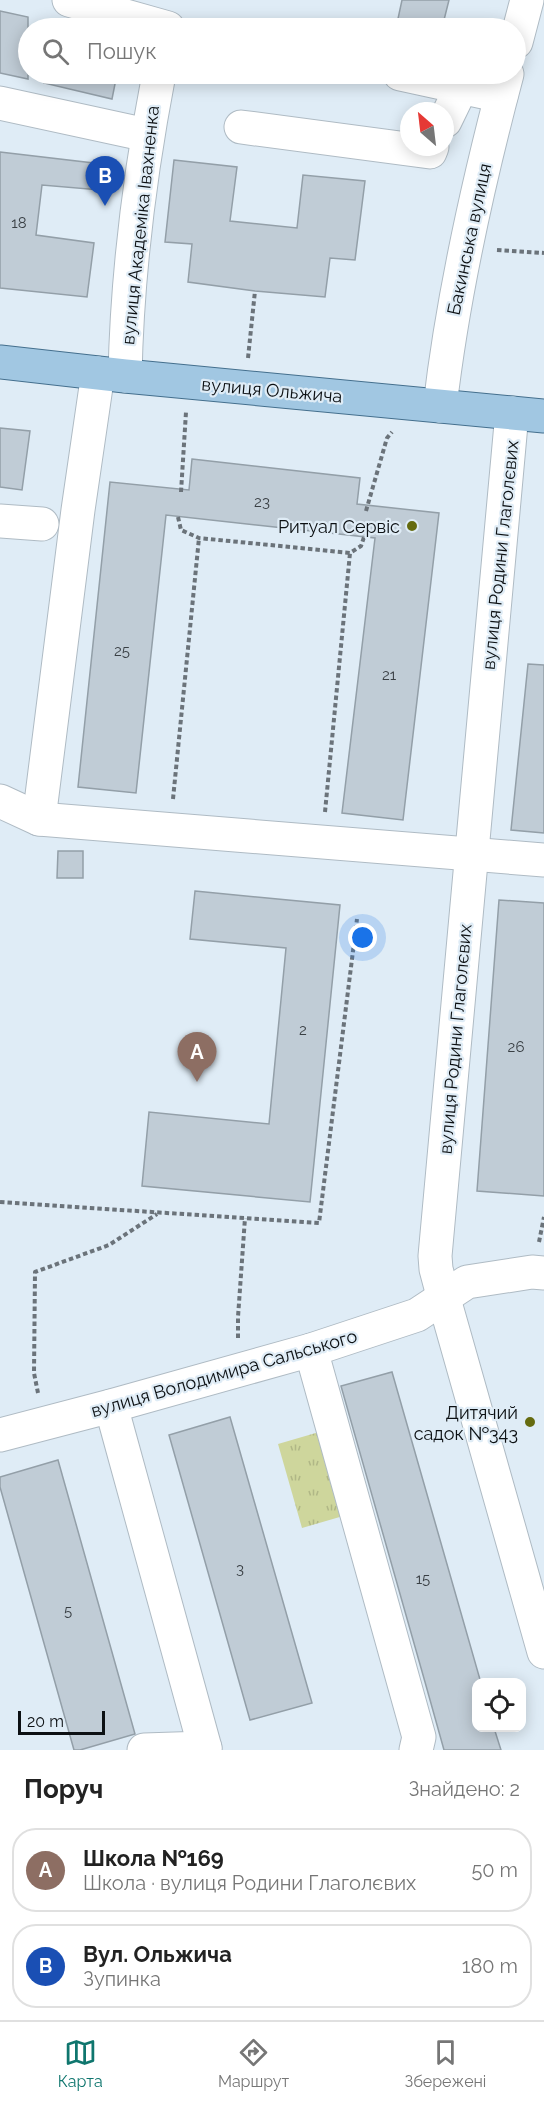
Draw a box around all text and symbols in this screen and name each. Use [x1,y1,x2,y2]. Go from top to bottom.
search box [18,18,526,84]
icon: search [39,35,72,68]
text: Пошук [87,38,157,64]
north arrow [400,102,454,156]
street label: вулиця Академіка Івахненка [117,104,163,346]
pin: B [86,156,124,206]
street label: Бакинська вулиця [443,161,495,317]
house number: 18 [11,214,27,232]
street label: вулиця Ольжича [201,373,343,407]
street label: вулиця Родини Глаголєвих [478,439,522,671]
house number: 23 [254,493,270,511]
place label: Ритуал Сервіс [278,516,400,537]
marker: Ритуал Сервіс [405,519,419,533]
house number: 25 [114,642,130,660]
house number: 21 [382,666,397,684]
your location [348,923,377,952]
street label: вулиця Родини Глаголєвих [434,923,476,1155]
house number: 2 [299,1021,307,1039]
pin: A [178,1032,216,1082]
house number: 26 [508,1038,524,1056]
street label: вулиця Володимира Сальського [89,1325,360,1421]
place label: Дитячий садок №343 [414,1402,518,1444]
marker: Дитячий садок №343 [523,1415,537,1429]
house number: 3 [236,1560,244,1578]
house number: 15 [416,1570,430,1588]
house number: 5 [64,1602,72,1620]
map controls [472,1678,526,1732]
button: locate [472,1678,526,1732]
scale bar [18,1708,105,1736]
text: 20 m [27,1712,64,1731]
text: Поруч [24,1774,103,1804]
text: Знайдено: 2 [408,1777,520,1801]
text: Школа №169 [83,1845,224,1871]
text: A [39,1858,52,1882]
text: 50 m [471,1858,518,1882]
text: Школа · вулиця Родини Глаголєвих [83,1871,416,1895]
text: Вул. Ольжича [83,1941,232,1967]
text: B [39,1954,52,1978]
text: 180 m [462,1954,518,1978]
text: Зупинка [83,1967,161,1991]
tab: Карта [58,2036,103,2091]
tab: Маршрут [218,2036,289,2091]
tab: Збережені [404,2036,486,2091]

